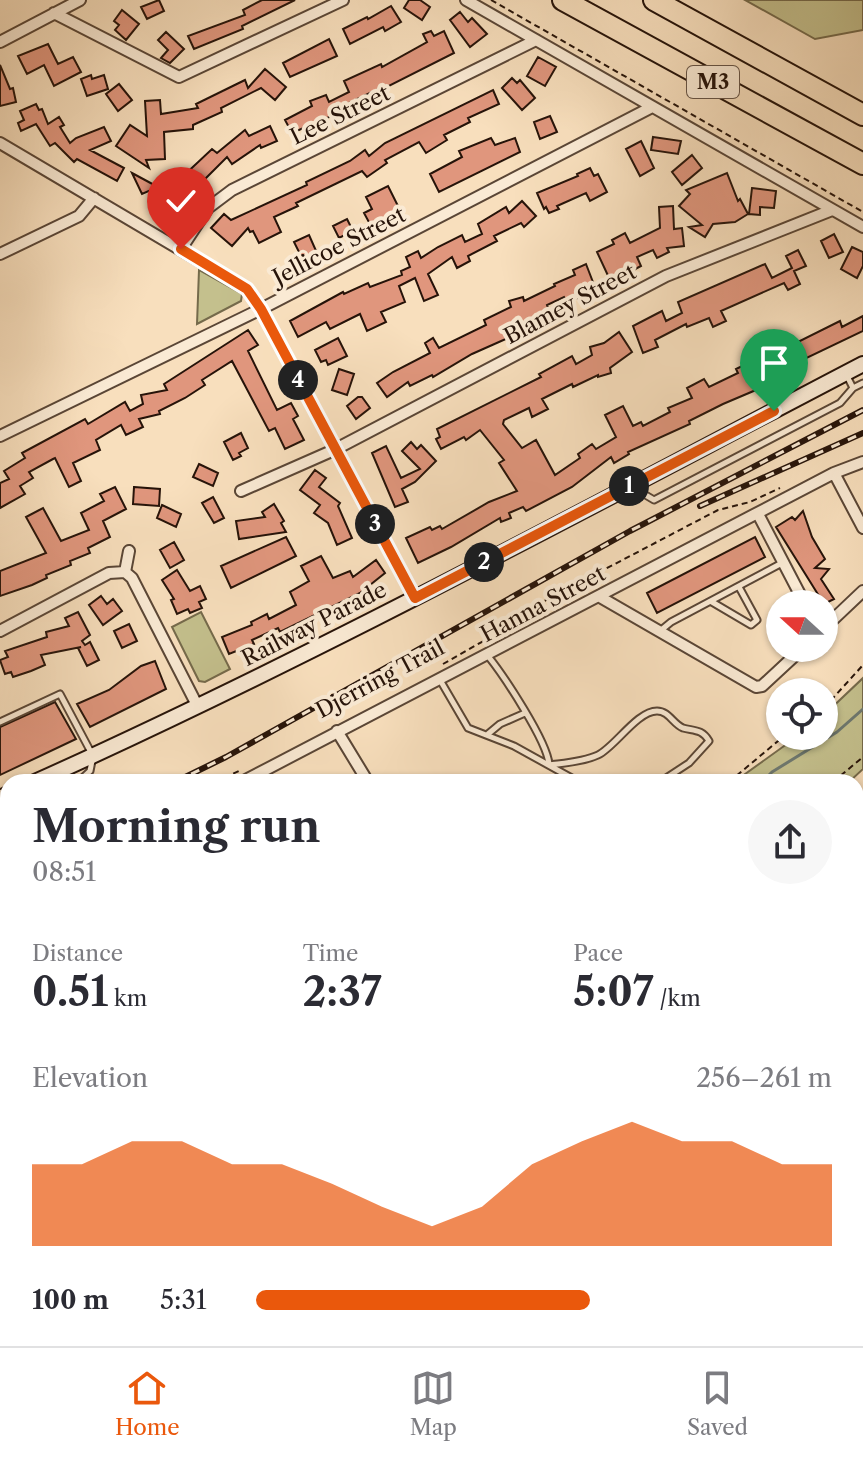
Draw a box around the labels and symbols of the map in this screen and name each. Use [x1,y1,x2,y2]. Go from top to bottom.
road number: M3 [687,66,739,98]
street label: Lee Street [286,79,394,151]
pin [147,167,215,249]
street label: Jellicoe Street [266,201,410,292]
street label: Blamey Street [499,258,641,350]
pin [740,329,808,411]
pin: 4 [278,360,318,400]
pin: 1 [609,466,649,506]
pin: 3 [355,504,395,544]
pin: 2 [464,542,504,582]
street label: Hanna Street [476,560,610,648]
street label: Railway Parade [237,576,391,672]
north arrow [766,590,838,662]
street label: Djerring Trail [311,634,449,724]

